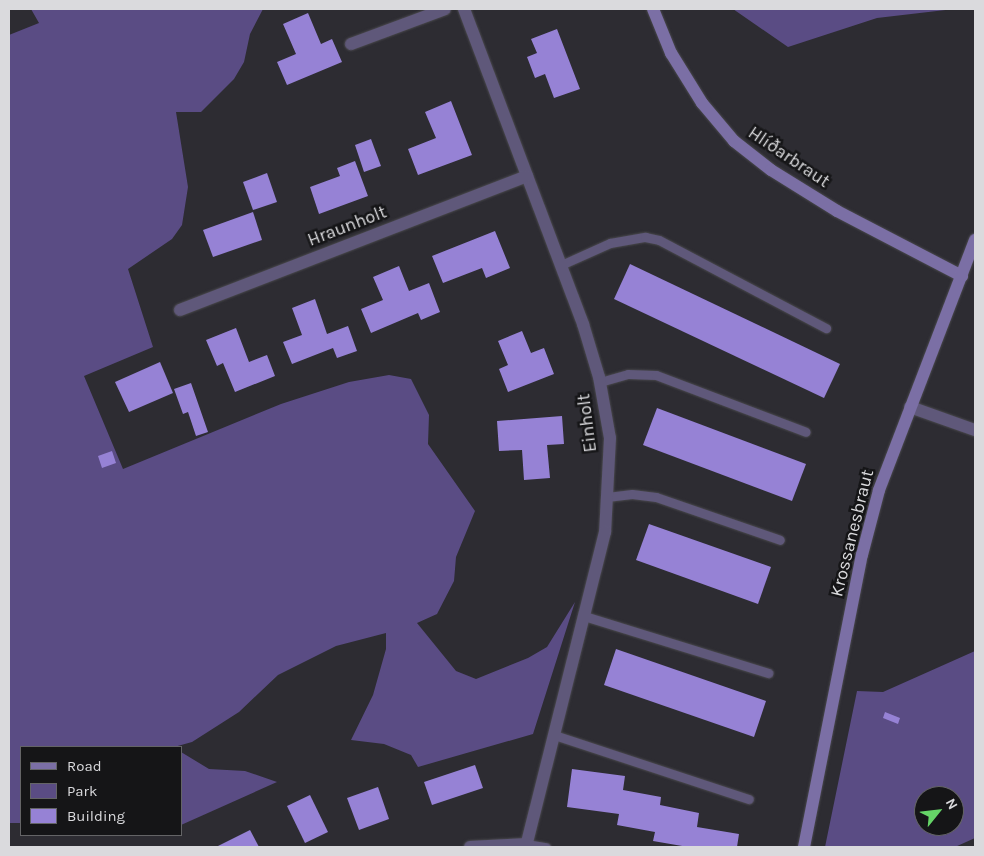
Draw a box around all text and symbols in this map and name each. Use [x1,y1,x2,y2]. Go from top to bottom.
street label: Hlíðarbraut [744,122,834,192]
street label: Hraunholt [305,201,389,251]
street label: Einholt [573,392,601,454]
street label: Krossanesbraut [826,467,878,599]
legend [20,746,182,836]
text: Road [67,757,102,775]
text: Park [67,782,97,800]
north arrow [914,786,964,836]
text: N [942,795,962,812]
text: Building [67,807,125,825]

